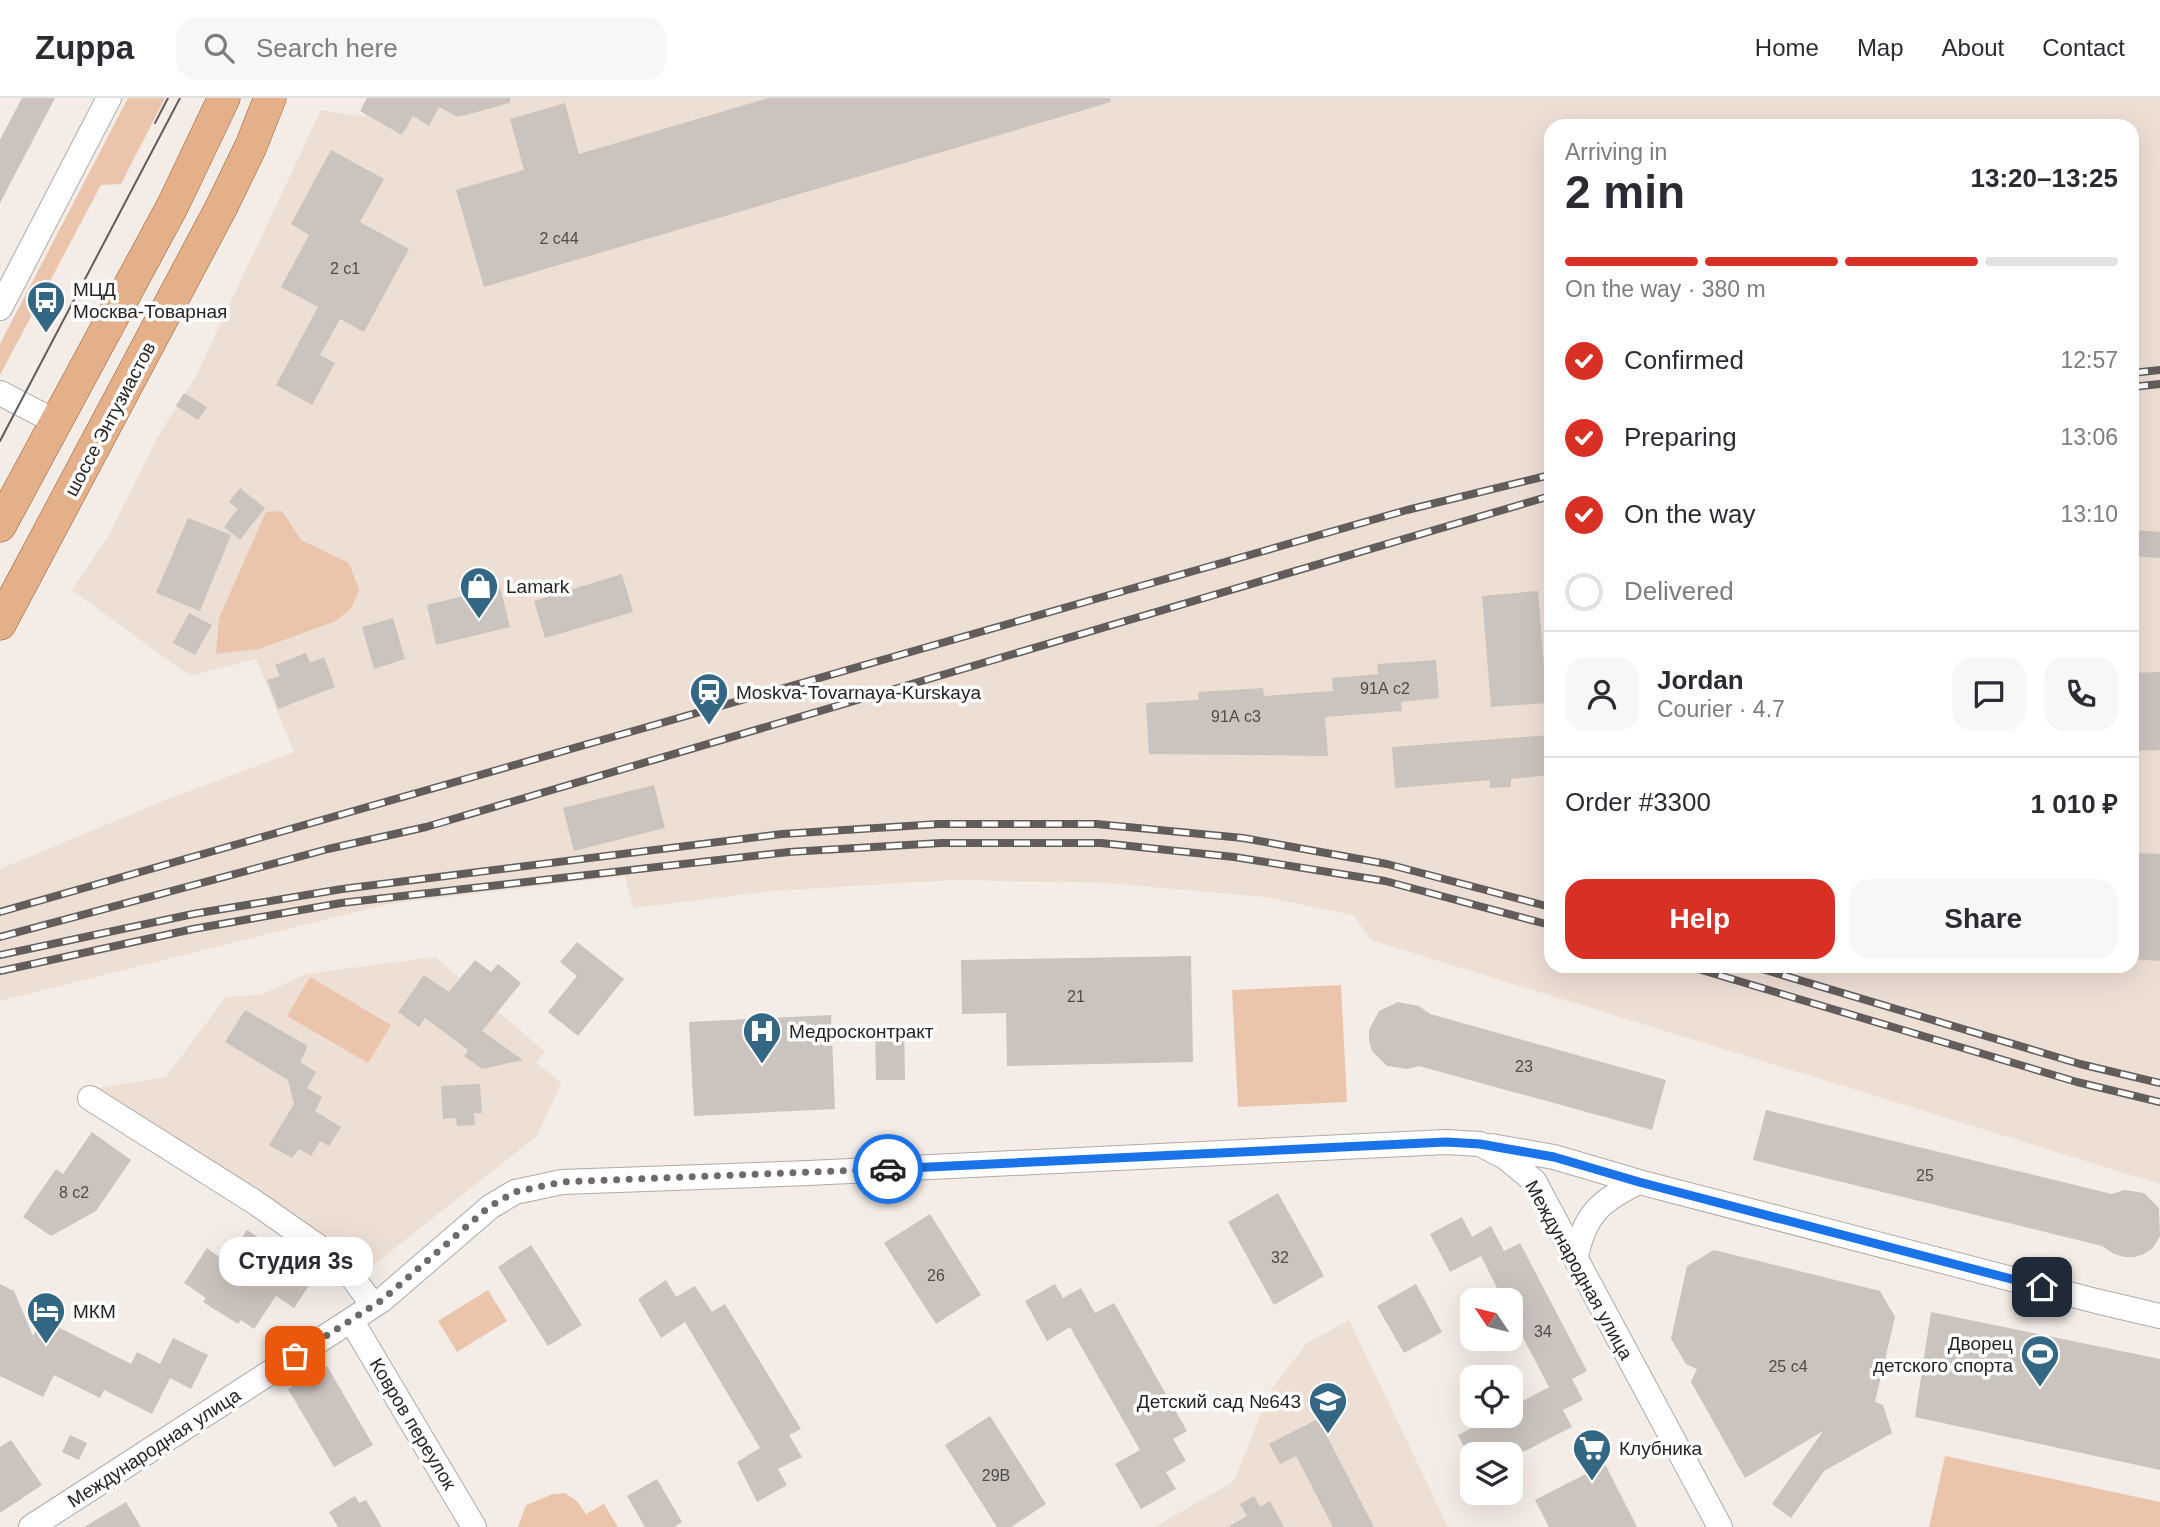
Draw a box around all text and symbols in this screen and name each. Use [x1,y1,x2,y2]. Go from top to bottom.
search box [176,17,666,80]
text: Zuppa [35,29,134,66]
icon: search [200,29,238,67]
text: Search here [256,33,398,63]
text: Home [1755,34,1819,61]
text: Map [1857,34,1904,61]
text: About [1942,34,2004,61]
text: Contact [2042,34,2125,61]
text: Arriving in [1565,139,1667,165]
text: 13:20–13:25 [1971,163,2118,193]
text: 2 min [1565,166,1685,218]
house number: 2 с44 [539,230,579,247]
house number: 2 с1 [330,260,360,277]
text: On the way · 380 m [1565,276,1766,302]
bus stop icon: МЦД Москва-Товарная [25,279,67,334]
place label: МЦД Москва-Товарная [73,279,227,322]
street label: шоссе Энтузиастов [60,338,160,500]
icon: check [1565,342,1603,380]
text: Confirmed [1624,345,1744,375]
text: 12:57 [2060,347,2118,373]
icon: check [1565,419,1603,457]
text: Preparing [1624,422,1737,452]
text: 13:06 [2060,424,2118,450]
icon: check [1565,496,1603,534]
text: On the way [1624,499,1756,529]
text: 13:10 [2060,501,2118,527]
shop icon: Lamark [458,565,500,620]
place label: Lamark [506,576,570,597]
text: Delivered [1624,576,1734,606]
button: person [1565,657,1639,731]
button: chat [1952,657,2026,731]
button: phone [2044,657,2118,731]
text: Jordan [1657,665,1744,695]
station icon: Moskva-Tovarnaya-Kurskaya [688,671,730,726]
house number: 91А с2 [1360,680,1410,697]
place label: Moskva-Tovarnaya-Kurskaya [736,682,981,703]
text: Courier · 4.7 [1657,696,1785,722]
house number: 91А с3 [1211,708,1261,725]
text: Order #3300 [1565,787,1711,817]
text: 1 010 ₽ [2031,789,2118,819]
button: Help [1565,879,1835,959]
button: Share [1849,879,2118,959]
house number: 21 [1067,988,1085,1005]
hospital icon: Медросконтракт [741,1010,783,1065]
place label: Медросконтракт [789,1021,934,1042]
house number: 23 [1515,1058,1533,1075]
courier [853,1134,923,1204]
icon: car [869,1150,907,1188]
house number: 25 [1916,1167,1934,1184]
street label: Международная улица [1521,1177,1637,1364]
house number: 8 с2 [59,1184,89,1201]
callout: Студия 3s [218,1237,372,1286]
text: Студия 3s [239,1248,353,1274]
house number: 32 [1271,1249,1289,1266]
pin [2012,1257,2072,1317]
house number: 26 [927,1267,945,1284]
icon: home [2023,1268,2061,1306]
north arrow [1460,1288,1522,1351]
map controls [1460,1288,1523,1505]
hotel icon: МКМ [25,1290,67,1345]
place label: МКМ [73,1301,116,1322]
house number: 34 [1534,1323,1552,1340]
pin [265,1326,325,1386]
place label: Дворец детского спорта [1873,1333,2013,1376]
sports icon: Дворец детского спорта [2019,1333,2061,1388]
icon: bag [276,1337,314,1375]
street label: Ковров переулок [366,1355,461,1494]
house number: 25 с4 [1768,1358,1808,1375]
button: locate [1460,1365,1523,1428]
school or university icon: Детский сад №643 [1307,1380,1349,1435]
street label: Международная улица [64,1384,245,1512]
place label: Детский сад №643 [1137,1391,1301,1412]
supermarket icon: Клубника [1571,1427,1613,1482]
place label: Клубника [1619,1438,1703,1459]
button: layers [1460,1442,1523,1505]
house number: 29В [982,1467,1010,1484]

